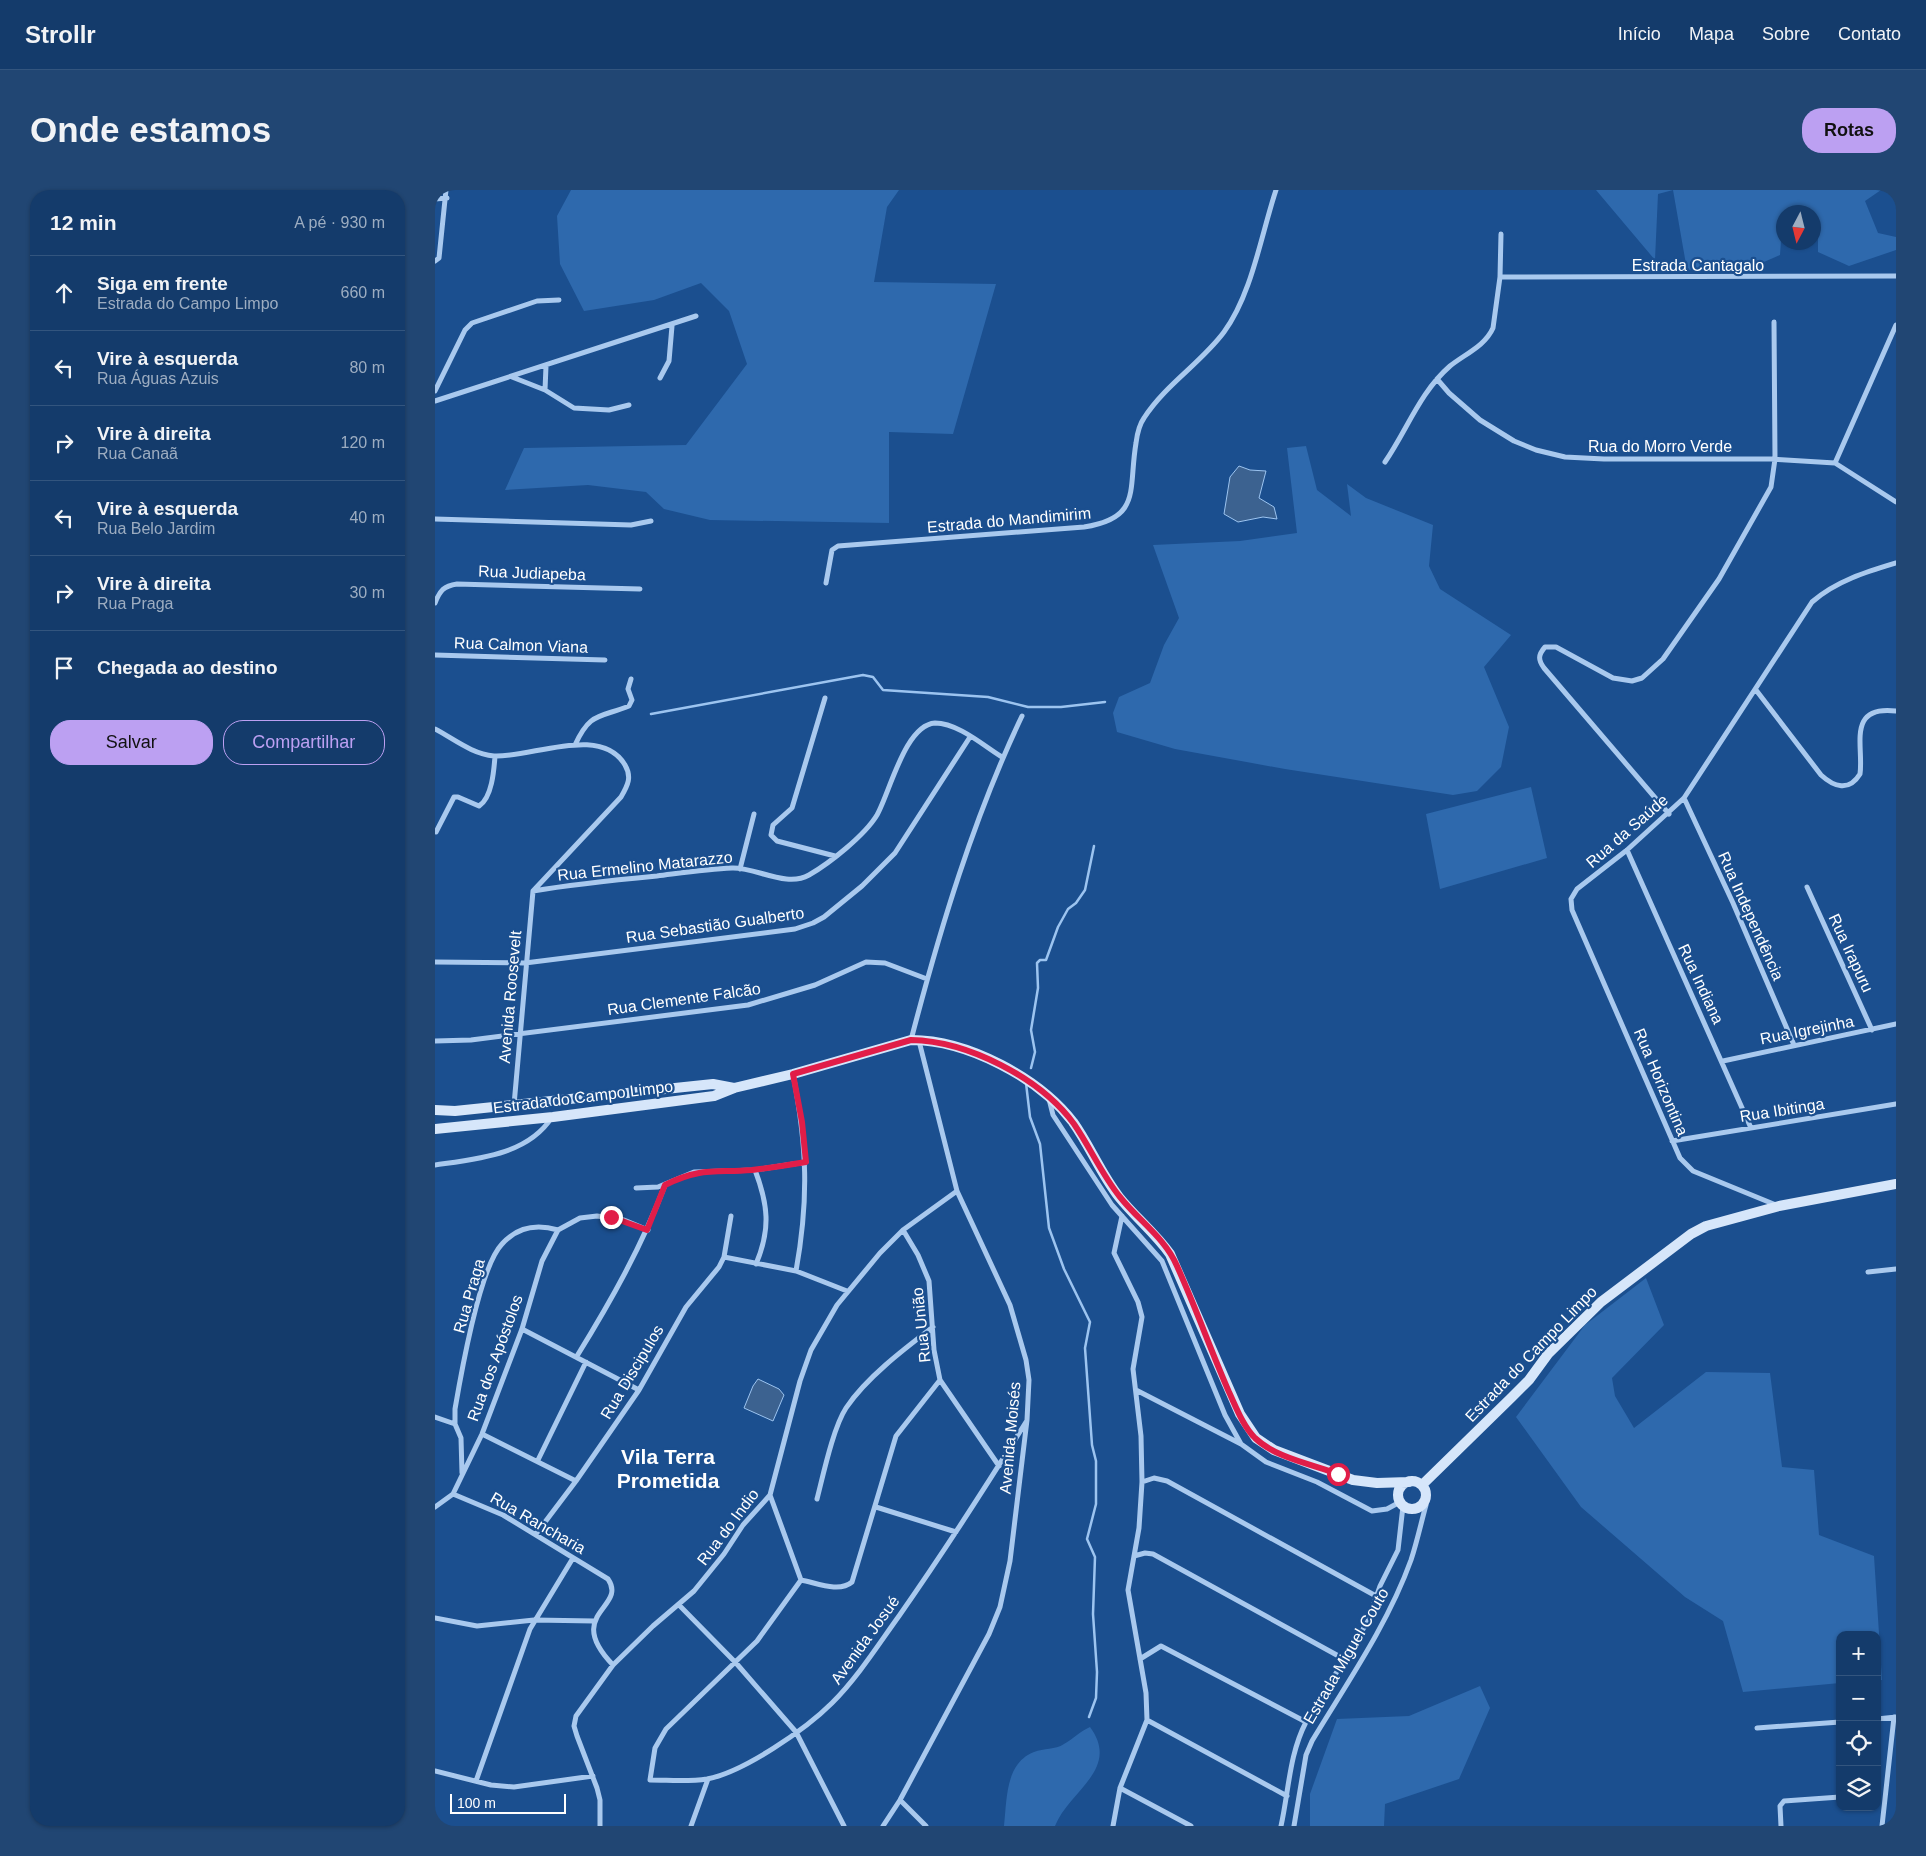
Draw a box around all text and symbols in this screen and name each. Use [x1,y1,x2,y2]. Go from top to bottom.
text: Strollr [25,21,96,48]
text: Início [1618,24,1661,44]
text: Mapa [1689,24,1734,44]
text: Sobre [1762,24,1810,44]
text: Contato [1838,24,1901,44]
button: Rotas [1802,108,1896,153]
text: Onde estamos [30,110,271,149]
north arrow [1776,205,1821,250]
text: 12 min [50,211,117,234]
text: A pé · 930 m [294,214,385,231]
street label: Estrada Cantagalo [1632,257,1764,274]
text: Siga em frente [97,273,228,294]
icon: ahead [50,279,78,307]
text: 660 m [341,284,385,301]
text: Estrada do Campo Limpo [97,295,278,312]
text: Vire à esquerda [97,348,238,369]
icon: left [50,354,78,382]
text: 80 m [349,359,385,376]
text: Rua Águas Azuis [97,370,219,387]
text: Vire à direita [97,423,211,444]
icon: right [50,429,78,457]
text: 120 m [341,434,385,451]
street label: Rua do Morro Verde [1588,438,1732,455]
text: Rua Canaã [97,445,178,462]
text: Vire à esquerda [97,498,238,519]
icon: left [50,504,78,532]
street label: Estrada do Mandimirim [926,504,1092,536]
text: 40 m [349,509,385,526]
text: Rua Belo Jardim [97,520,215,537]
street label: Rua Judiapeba [478,563,586,583]
text: Vire à direita [97,573,211,594]
icon: right [50,579,78,607]
text: 30 m [349,584,385,601]
text: Rua Praga [97,595,174,612]
street label: Rua Calmon Viana [454,634,588,656]
icon: arrive [50,654,78,682]
text: Chegada ao destino [97,657,278,678]
button: Salvar [50,720,213,765]
button: Compartilhar [223,720,385,765]
street label: Rua da Saúde [1583,791,1671,871]
street label: Rua Ermelino Matarazzo [557,848,734,884]
street label: Rua Independência [1715,849,1787,983]
street label: Rua Sebastião Gualberto [625,904,805,946]
street label: Rua Irapuru [1825,911,1877,995]
street label: Avenida Roosevelt [496,929,524,1064]
street label: Rua Indiana [1675,941,1727,1027]
street label: Rua Clemente Falcão [606,980,762,1018]
street label: Rua Igrejinha [1759,1013,1855,1047]
street label: Rua Horizontina [1631,1026,1691,1138]
street label: Estrada do Campo Limpo [492,1077,674,1116]
street label: Rua Ibitinga [1739,1095,1826,1125]
route end [600,1206,623,1229]
street label: Rua Praga [450,1257,488,1335]
street label: Estrada do Campo Limpo [1462,1283,1600,1425]
street label: Rua União [909,1286,933,1363]
street label: Rua dos Apóstolos [464,1292,526,1424]
street label: Rua Discipulos [597,1322,667,1422]
street label: Avenida Moisés [997,1381,1023,1495]
district label: Vila Terra Prometida [617,1445,720,1492]
route start [1327,1463,1350,1486]
street label: Rua do Indio [694,1486,762,1568]
street label: Rua Rancharia [488,1489,589,1557]
street label: Estrada Miguel Couto [1300,1585,1392,1727]
street label: Avenida Josué [827,1593,903,1687]
map controls [1836,1631,1881,1811]
button: + [1836,1631,1881,1676]
button: − [1836,1676,1881,1721]
button: locate [1836,1721,1881,1766]
button: layers [1836,1766,1881,1811]
scale bar [450,1791,566,1814]
text: 100 m [457,1795,496,1811]

